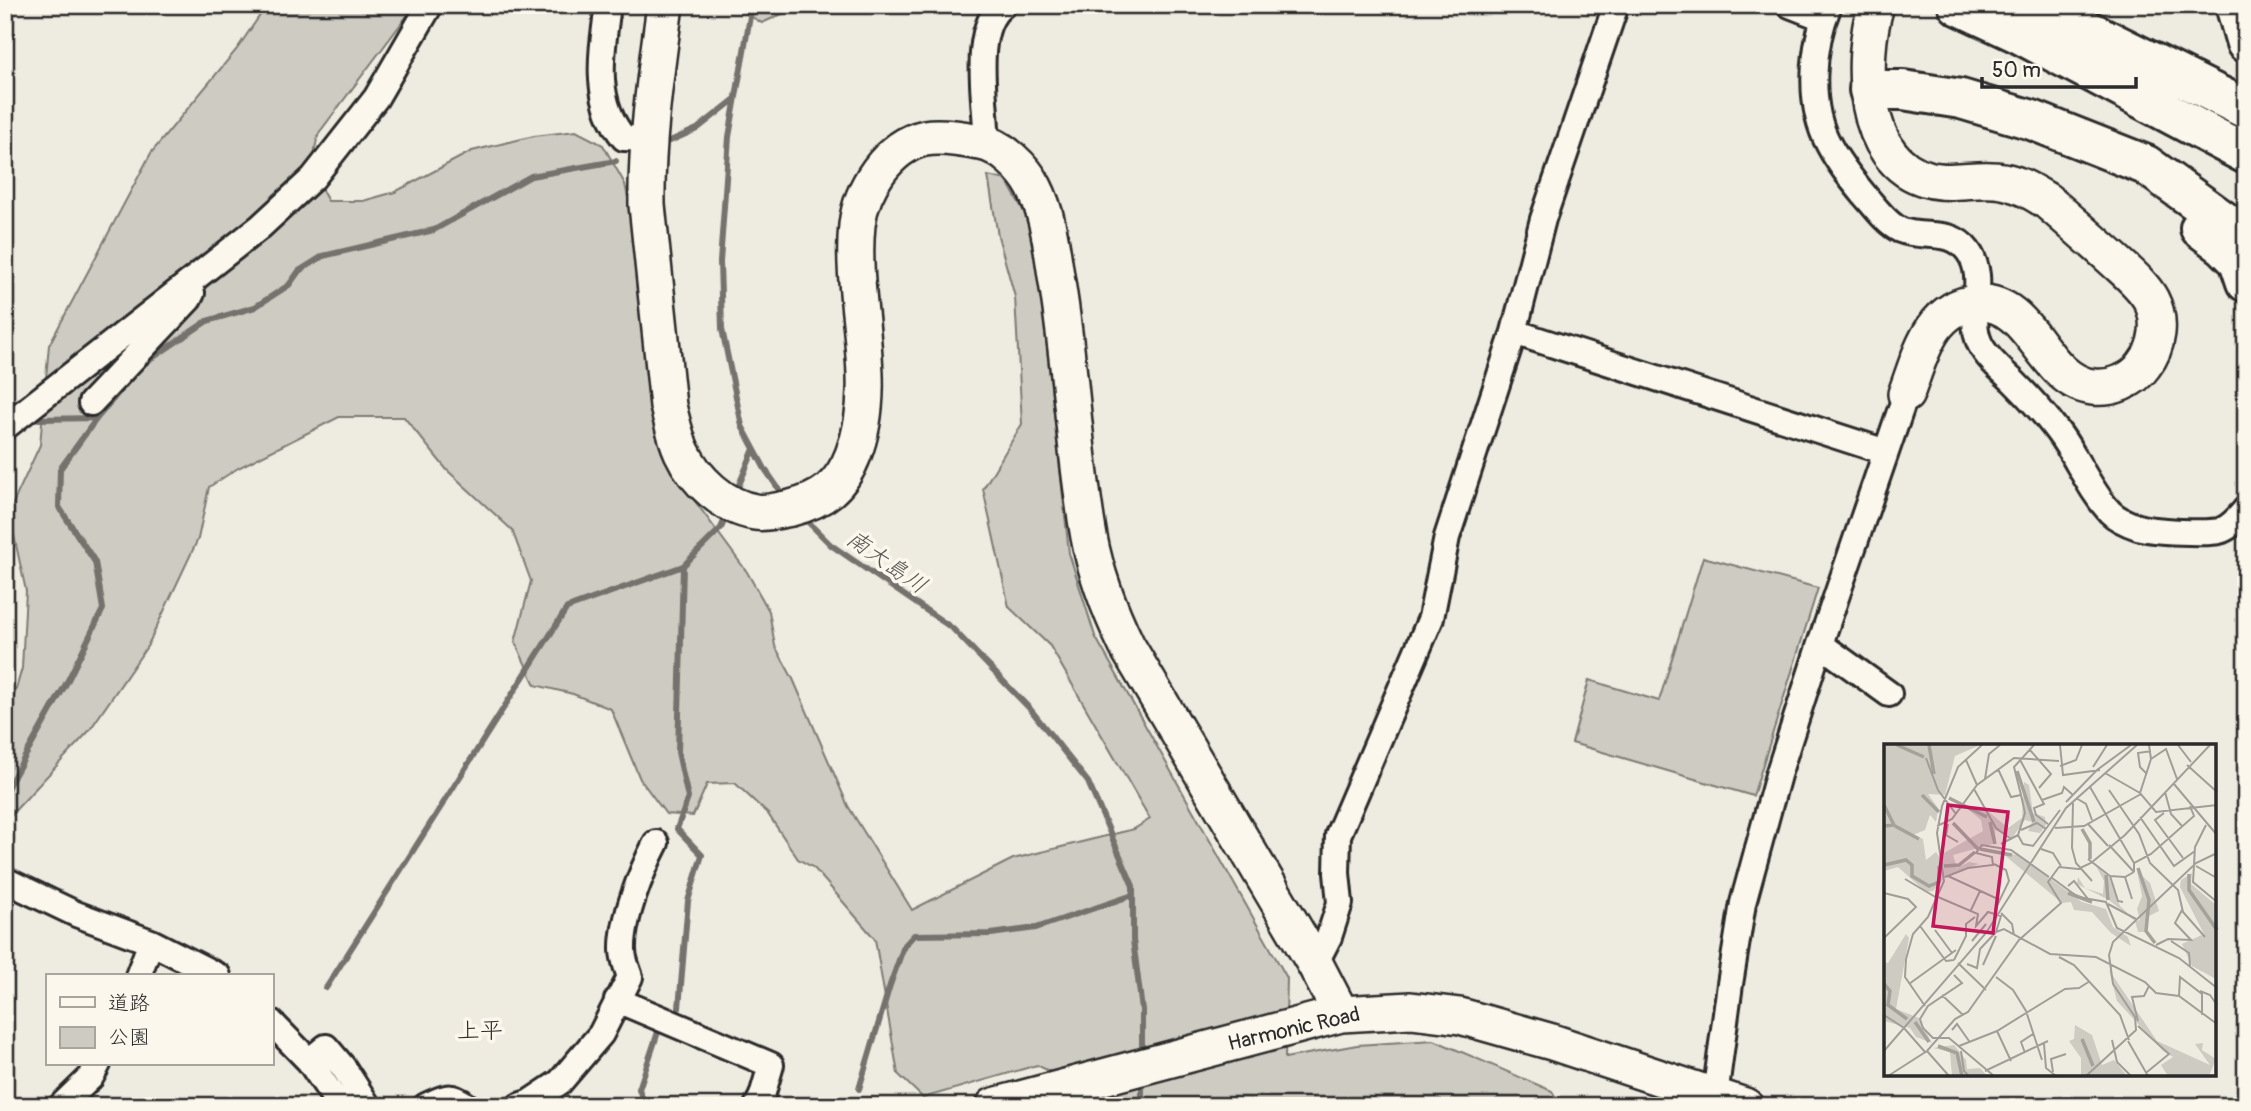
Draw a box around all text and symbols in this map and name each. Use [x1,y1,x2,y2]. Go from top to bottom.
scale bar [1982,46,2136,90]
text: 50 m [1992,57,2041,84]
water label: 南大島川 [841,524,933,600]
inset map [1884,744,2216,1076]
legend [46,974,273,1066]
text: 道路 [108,990,150,1017]
street label: Harmonic Road [1225,1001,1363,1057]
district label: 上平 [457,1016,503,1045]
text: 公園 [108,1024,150,1051]

